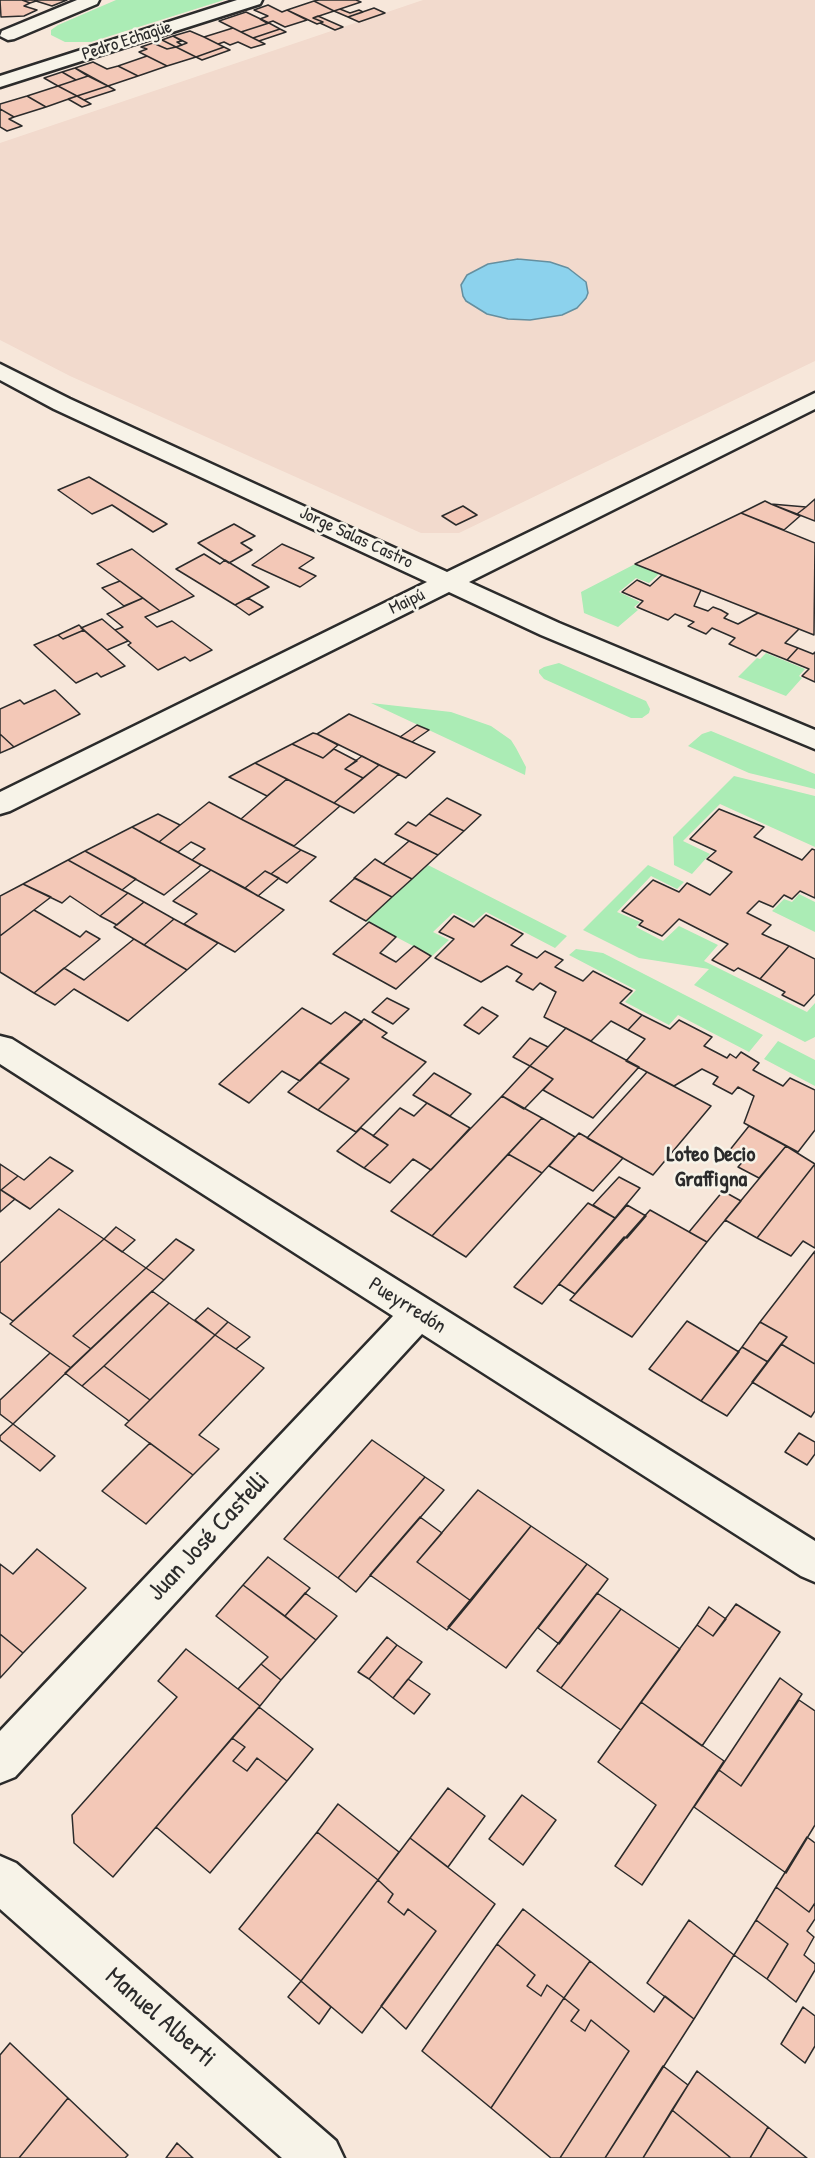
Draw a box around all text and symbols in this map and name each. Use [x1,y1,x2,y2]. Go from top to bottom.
street label: Pedro Echagüe [79,16,175,66]
street label: Jorge Salas Castro [296,502,416,574]
street label: Maipú [386,584,428,620]
district label: Loteo Decio Graffigna [667,1142,755,1194]
street label: Pueyrredón [364,1272,450,1340]
street label: Juan José Castelli [141,1466,277,1608]
street label: Manuel Alberti [98,1961,222,2075]

